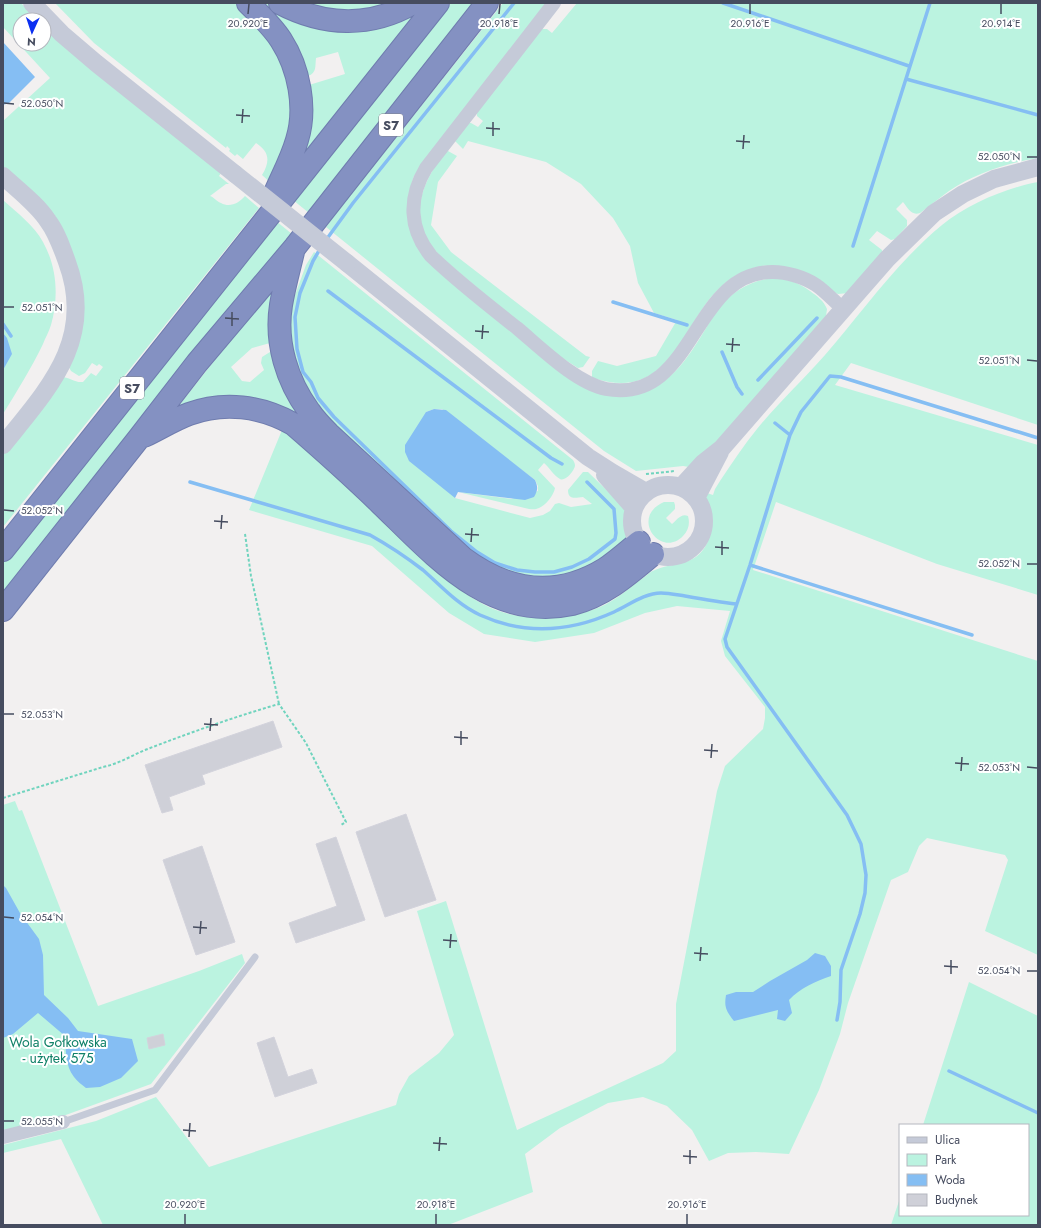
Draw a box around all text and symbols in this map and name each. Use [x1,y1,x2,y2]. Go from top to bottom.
north arrow [12,12,52,52]
text: 20.920°E [228,16,268,31]
text: 20.918°E [480,16,518,31]
text: 20.916°E [731,16,770,31]
text: 20.914°E [981,16,1021,31]
text: N [27,34,36,50]
text: 52.050°N [21,96,63,111]
road number: S7 [379,114,403,136]
text: 52.050°N [978,149,1020,164]
text: 52.051°N [22,300,63,315]
text: 52.051°N [979,353,1020,368]
road number: S7 [120,377,144,399]
text: 52.052°N [21,503,63,518]
text: 52.052°N [978,556,1020,571]
text: 52.053°N [21,707,63,722]
text: 52.053°N [978,760,1020,775]
text: 52.054°N [21,910,63,925]
text: 52.054°N [978,963,1020,978]
park label: Wola Gołkowska - użytek 575 [9,1032,107,1068]
text: 52.055°N [21,1114,63,1129]
legend [899,1124,1029,1216]
text: Ulica [935,1131,960,1149]
text: Park [935,1151,957,1169]
text: Woda [935,1171,965,1189]
text: Budynek [935,1191,979,1209]
text: 20.920°E [165,1197,205,1212]
text: 20.918°E [417,1197,455,1212]
text: 20.916°E [668,1197,707,1212]

